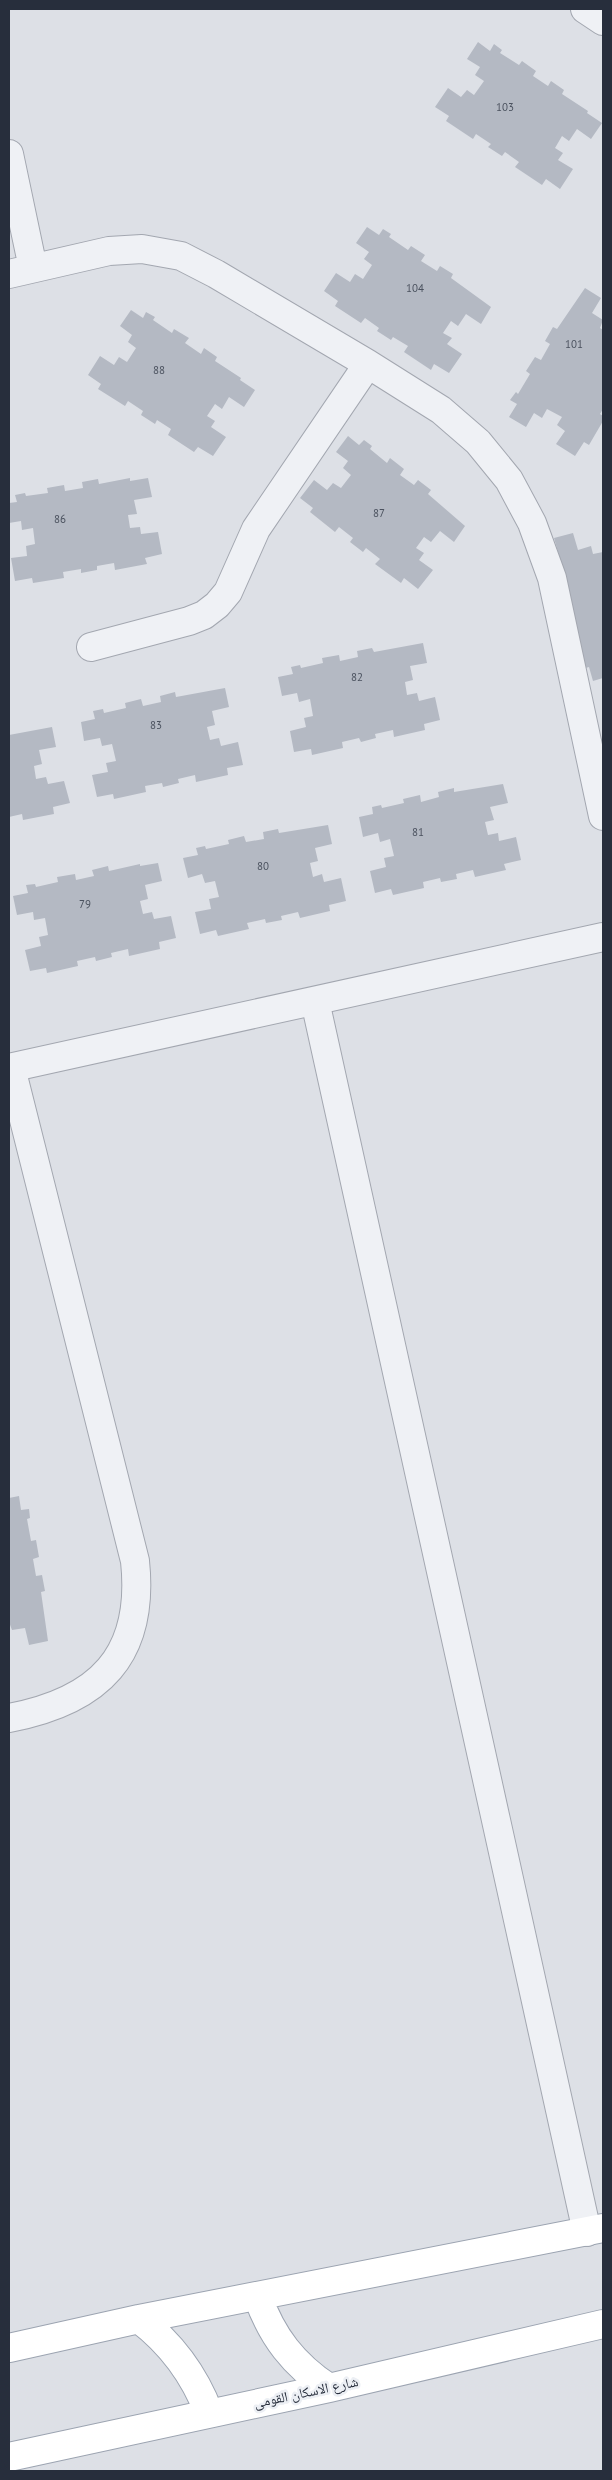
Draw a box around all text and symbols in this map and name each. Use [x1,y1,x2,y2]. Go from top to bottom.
house number: 103 [496,100,514,114]
house number: 104 [406,281,424,295]
house number: 101 [565,337,583,351]
house number: 88 [153,363,165,377]
house number: 87 [373,506,385,520]
house number: 86 [54,512,66,526]
house number: 82 [351,670,363,684]
house number: 83 [150,718,162,732]
house number: 81 [412,825,424,839]
house number: 80 [257,859,269,873]
house number: 79 [79,897,91,911]
street label: شارع الاسكان القومى [252,2372,360,2413]

